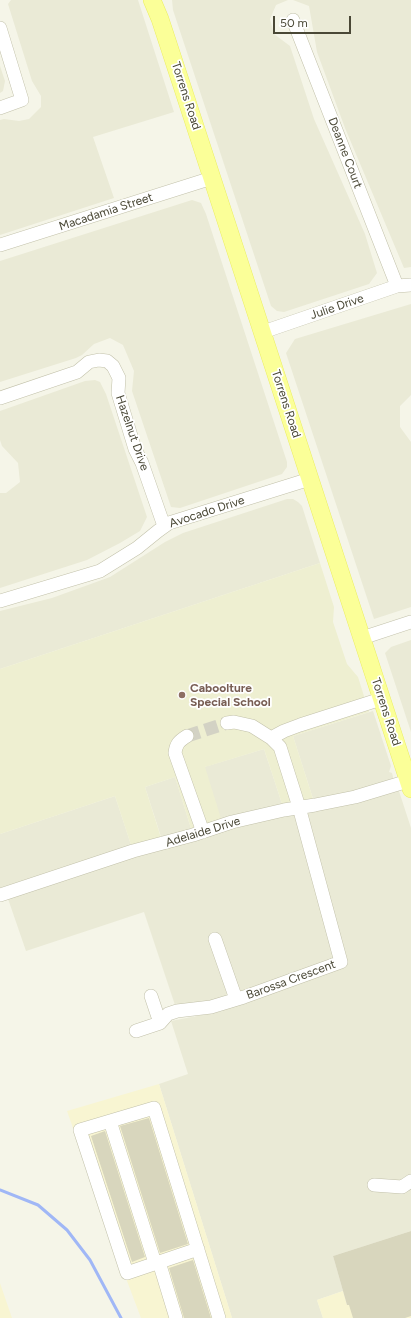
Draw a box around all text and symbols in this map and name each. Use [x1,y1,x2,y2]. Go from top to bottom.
scale bar [275,8,353,34]
text: 50 m [280,16,308,30]
street label: Torrens Road [168,60,204,132]
street label: Deanne Court [325,116,365,190]
street label: Macadamia Street [57,190,155,234]
street label: Julie Drive [308,291,366,323]
street label: Torrens Road [268,368,304,440]
street label: Hazelnut Drive [112,393,152,473]
street label: Avocado Drive [168,493,246,531]
street label: Torrens Road [368,676,404,748]
place label: Caboolture Special School [190,681,271,709]
marker: Caboolture Special School [177,690,187,700]
street label: Adelaide Drive [164,814,242,850]
street label: Barossa Crescent [244,957,338,1003]

